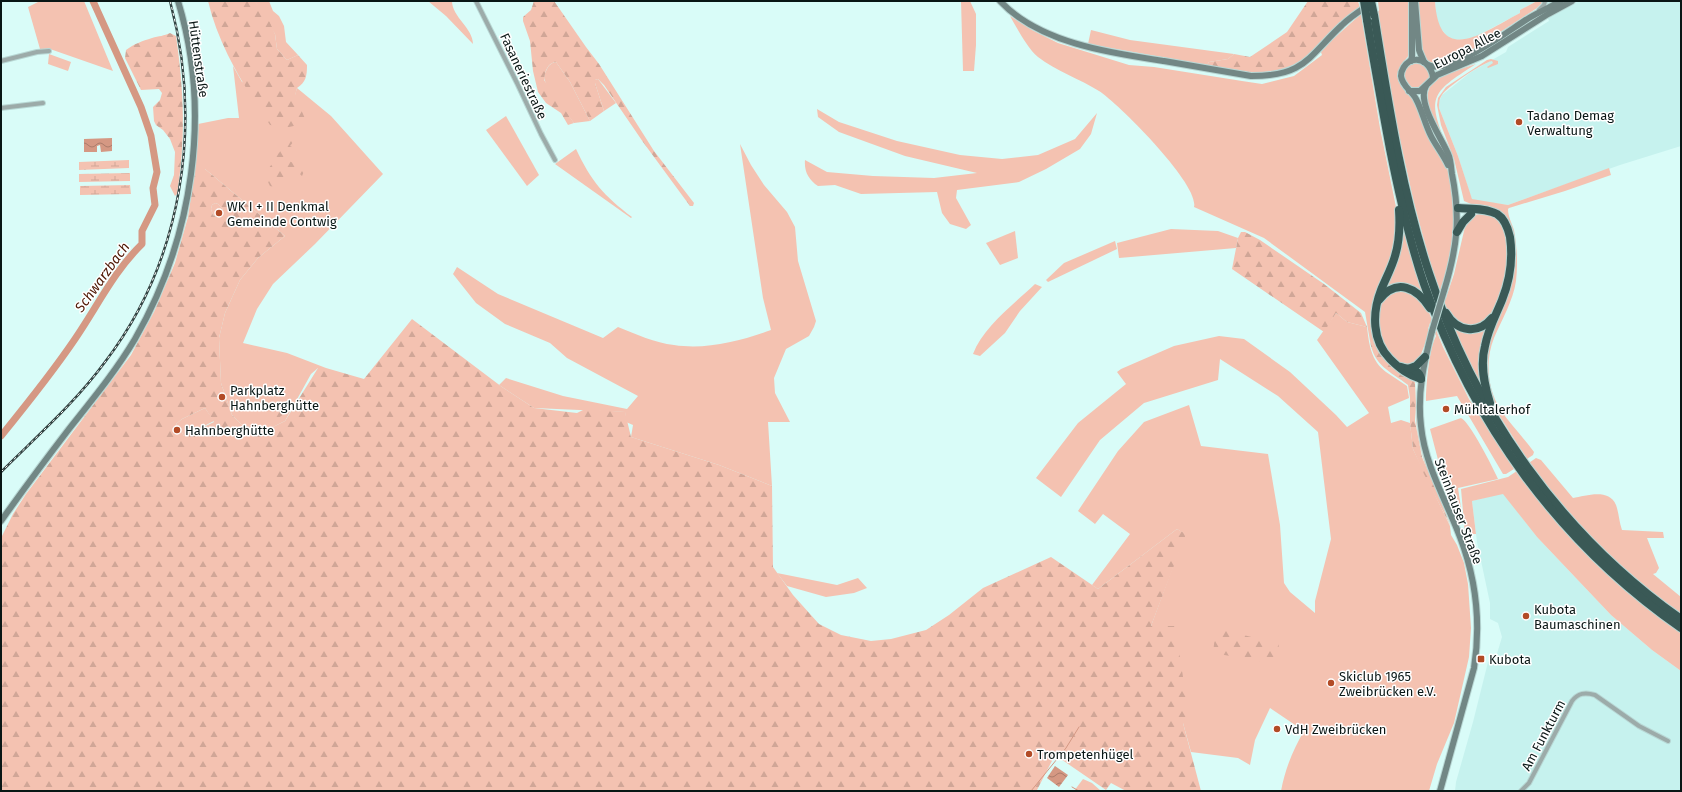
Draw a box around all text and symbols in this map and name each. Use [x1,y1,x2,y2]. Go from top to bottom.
street label: Hüttenstraße [186,20,211,98]
street label: Europa Allee [1431,25,1504,72]
street label: Fasaneriestraße [497,31,550,122]
place label: Tadano Demag Verwaltung [1527,108,1614,138]
marker: Tadano Demag Verwaltung [1514,117,1524,127]
place label: WK I + II Denkmal Gemeinde Contwig [227,199,337,229]
marker: WK I + II Denkmal Gemeinde Contwig [214,208,224,218]
water label: Schwarzbach [71,239,133,316]
place label: Parkplatz Hahnberghütte [230,383,319,413]
marker: Parkplatz Hahnberghütte [217,392,227,402]
place label: Mühltalerhof [1454,402,1532,417]
marker: Mühltalerhof [1441,404,1451,414]
place label: Hahnberghütte [185,423,274,438]
marker: Hahnberghütte [172,425,182,435]
street label: Steinhauser Straße [1431,456,1486,566]
place label: Kubota Baumaschinen [1534,602,1621,632]
marker: Kubota Baumaschinen [1521,611,1531,621]
place label: Kubota [1489,652,1531,667]
marker: Kubota [1476,654,1486,664]
place label: Skiclub 1965 Zweibrücken e.V. [1339,669,1436,699]
marker: Skiclub 1965 Zweibrücken e.V. [1326,678,1336,688]
street label: Am Funkturm [1518,697,1568,773]
place label: VdH Zweibrücken [1285,722,1386,737]
marker: VdH Zweibrücken [1272,724,1282,734]
place label: Trompetenhügel [1037,747,1134,762]
marker: Trompetenhügel [1024,749,1034,759]

